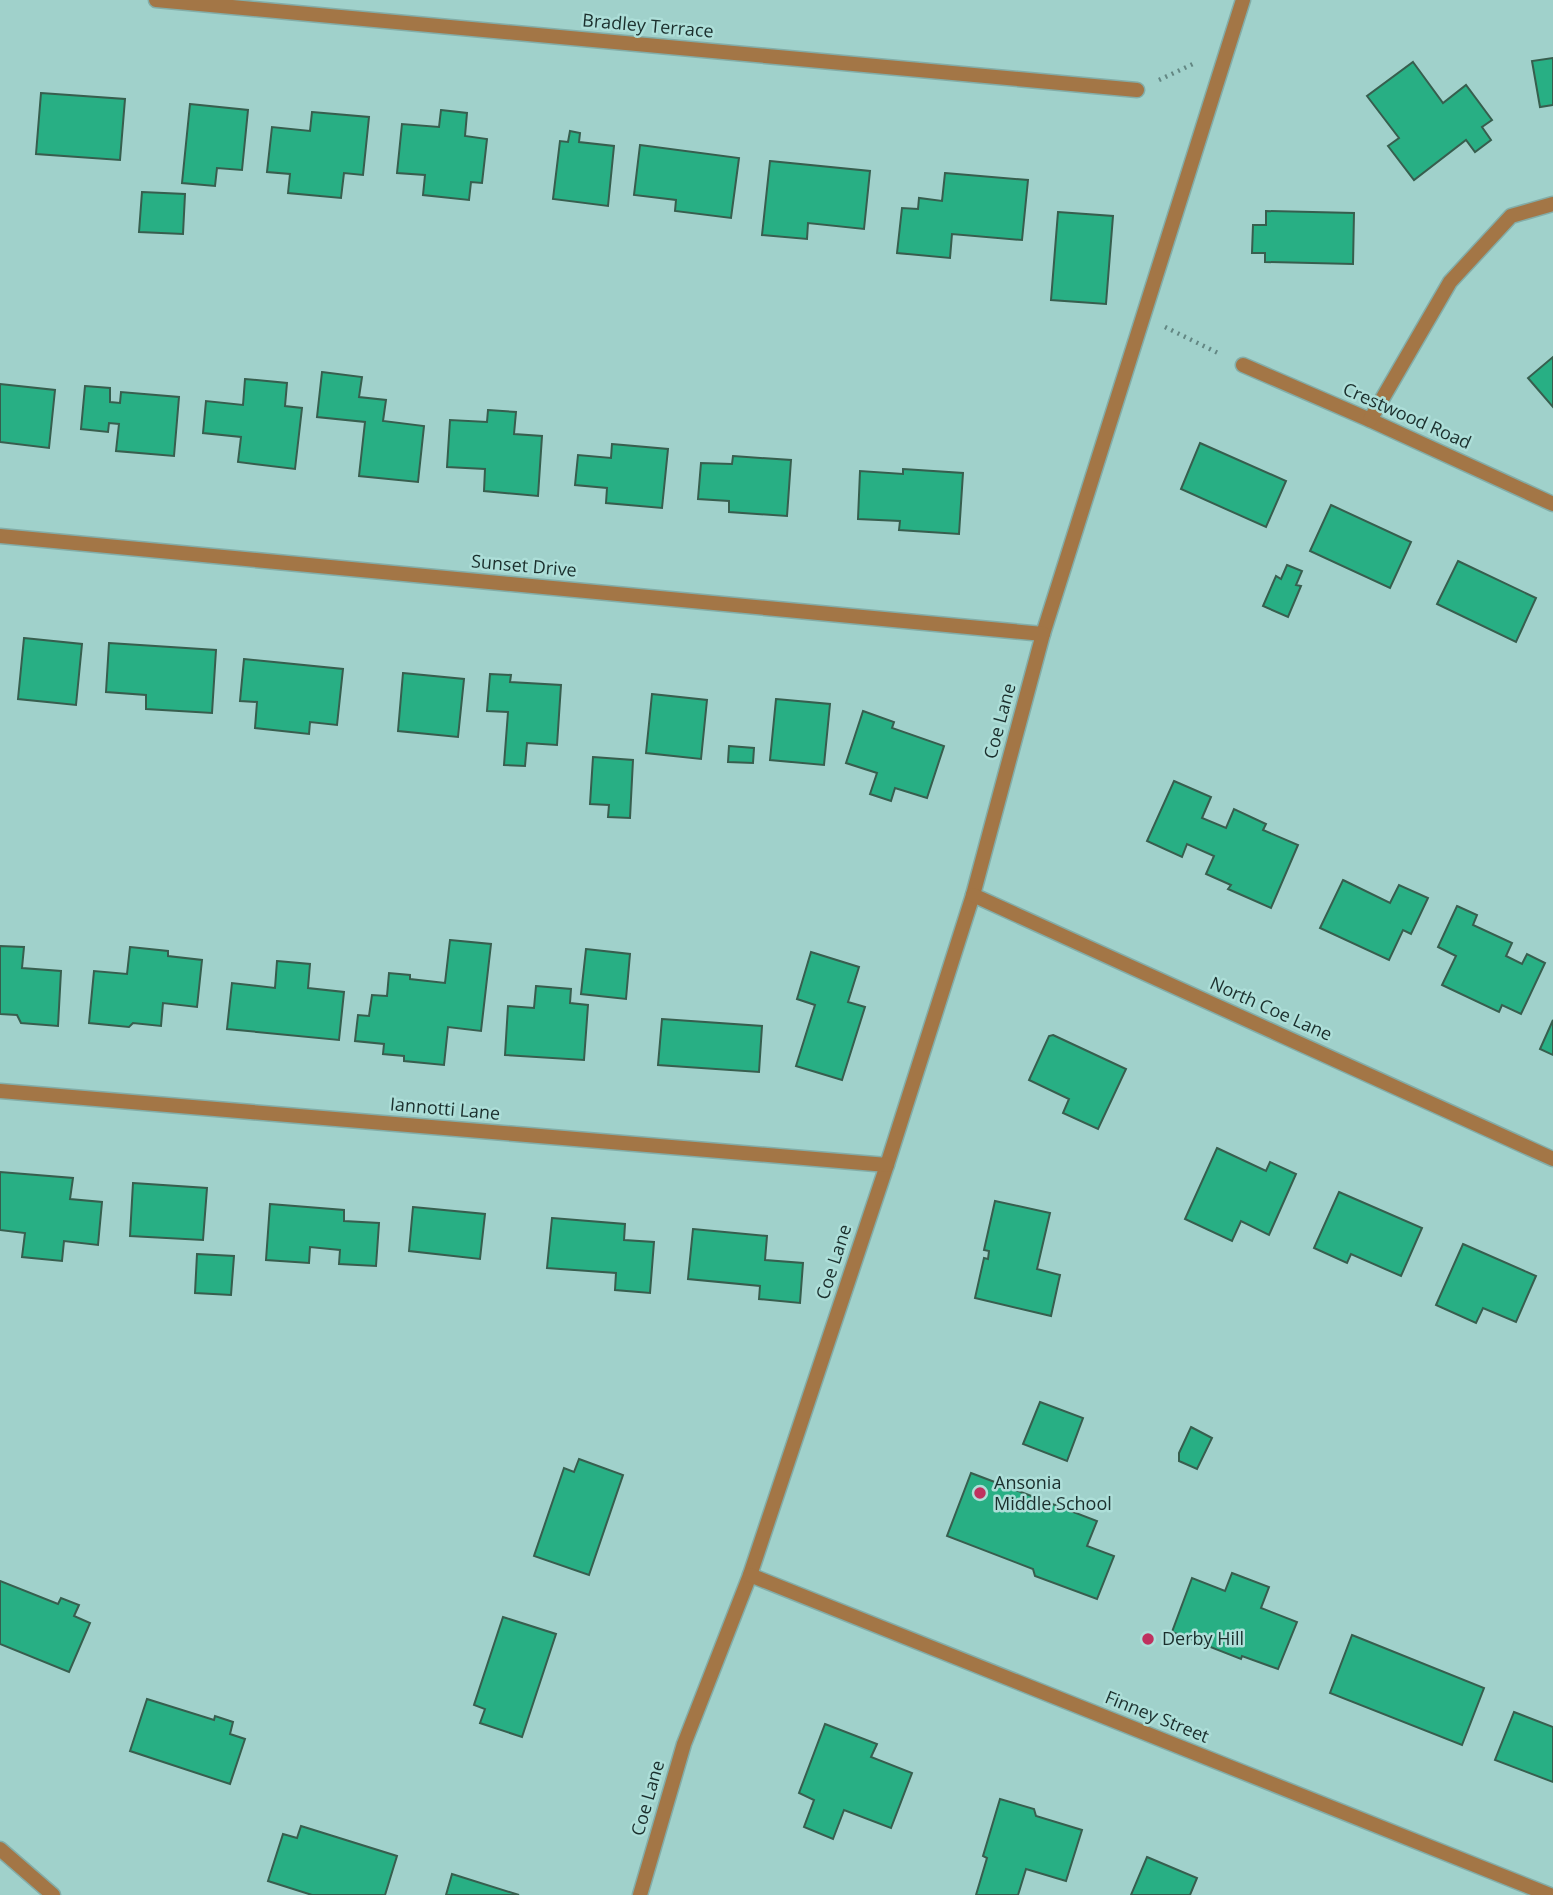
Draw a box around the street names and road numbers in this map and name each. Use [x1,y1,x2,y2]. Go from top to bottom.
street label: Bradley Terrace [581,7,715,43]
street label: Crestwood Road [1339,376,1475,454]
street label: Sunset Drive [470,548,578,582]
street label: Coe Lane [977,680,1021,761]
street label: North Coe Lane [1207,970,1336,1046]
street label: Iannotti Lane [389,1091,501,1125]
street label: Coe Lane [810,1221,856,1302]
street label: Finney Street [1102,1684,1213,1748]
street label: Coe Lane [625,1757,669,1838]

